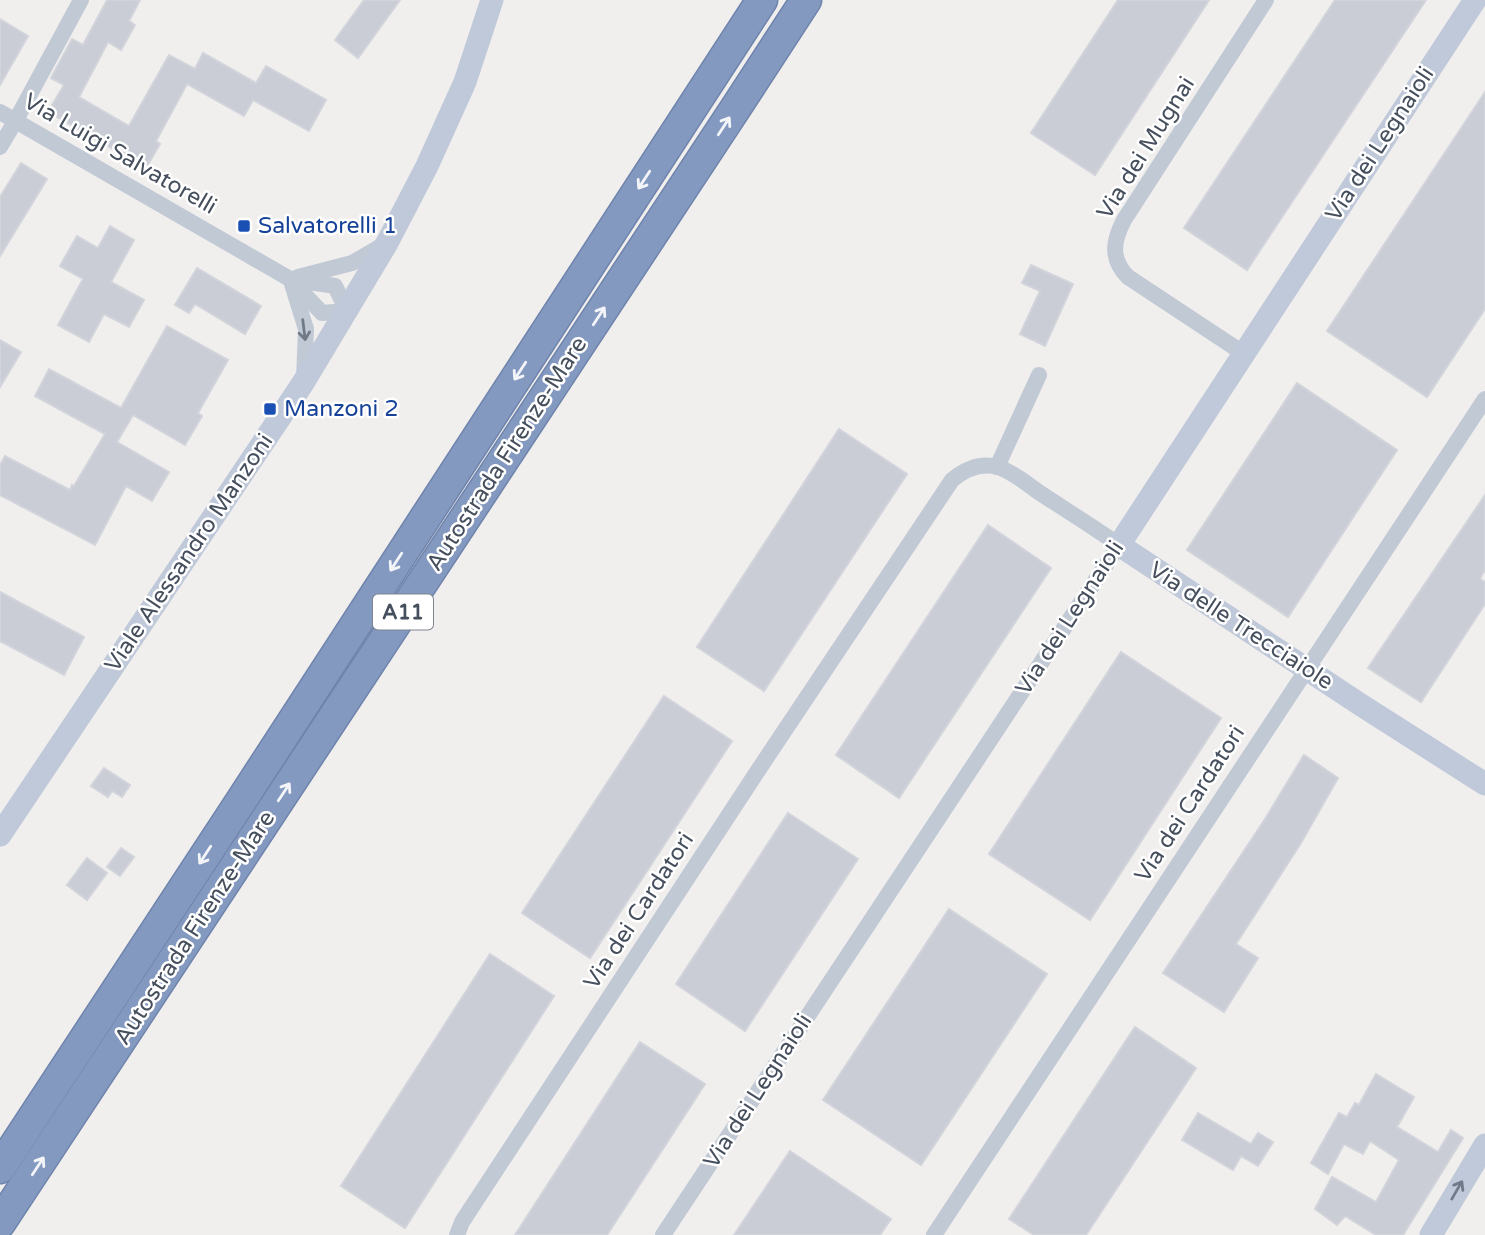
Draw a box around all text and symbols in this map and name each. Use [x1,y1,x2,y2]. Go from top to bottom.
street label: Via dei Legnaioli [1320,62,1440,226]
street label: Via dei Mugnai [1091,72,1201,224]
street label: Via Luigi Salvatorelli [18,87,222,221]
one-way arrow [717,117,731,137]
one-way arrow [637,170,651,189]
place label: Salvatorelli 1 [258,212,397,240]
marker: Salvatorelli 1 [236,218,252,234]
one-way arrow [591,307,606,326]
one-way arrow [297,318,310,341]
street label: Autostrada Firenze-Mare [421,332,593,576]
one-way arrow [513,361,527,380]
place label: Manzoni 2 [284,395,399,423]
marker: Manzoni 2 [262,401,278,417]
street label: Viale Alessandro Manzoni [99,429,279,677]
street label: Via dei Legnaioli [1010,536,1130,700]
one-way arrow [389,552,403,571]
street label: Via delle Trecciaiole [1144,556,1338,696]
road number: A11 [373,594,433,630]
street label: Via dei Cardatori [1129,720,1251,888]
one-way arrow [278,783,292,803]
street label: Autostrada Firenze-Mare [109,806,281,1050]
street label: Via dei Cardatori [578,827,700,995]
one-way arrow [198,845,213,864]
street label: Via dei Legnaioli [698,1009,818,1173]
one-way arrow [31,1157,45,1177]
one-way arrow [1451,1180,1465,1200]

